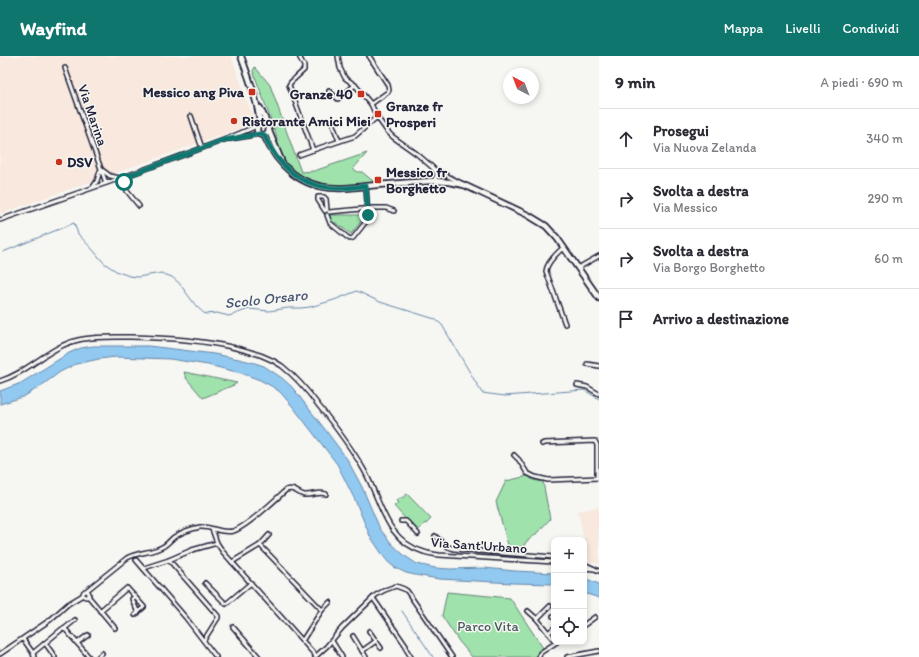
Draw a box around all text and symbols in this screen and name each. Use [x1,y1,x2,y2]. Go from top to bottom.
text: Wayfind [20,17,87,40]
text: Mappa [724,20,763,37]
text: Livelli [785,20,820,37]
text: Condividi [842,20,899,37]
north arrow [503,68,539,104]
text: 9 min [615,72,655,92]
text: A piedi · 690 m [821,75,903,90]
street label: Via Marina [74,82,111,148]
place label: Messico ang Piva [143,84,245,101]
place label: Granze 40 [290,86,353,103]
marker: Messico ang Piva [247,87,257,97]
marker: Granze 40 [356,89,366,99]
place label: Granze fr Prosperi [386,98,444,131]
marker: Granze fr Prosperi [373,109,383,119]
place label: Ristorante Amici Miei [242,113,371,130]
marker: Ristorante Amici Miei [229,116,239,126]
text: Prosegui [653,122,709,140]
icon: ahead [615,128,637,150]
text: 340 m [866,131,903,146]
text: Via Nuova Zelanda [653,140,756,155]
place label: DSV [67,154,93,171]
marker: DSV [54,157,64,167]
place label: Messico fr Borghetto [386,164,448,197]
route start [115,173,133,191]
marker: Messico fr Borghetto [373,175,383,185]
text: Svolta a destra [653,182,749,200]
icon: right [615,188,637,210]
text: 290 m [867,191,903,206]
text: Via Messico [653,200,718,215]
route end [359,206,377,224]
text: Svolta a destra [653,242,749,260]
icon: right [615,248,637,270]
text: 60 m [874,251,903,266]
text: Via Borgo Borghetto [653,260,765,275]
water label: Scolo Orsaro [224,286,310,312]
icon: arrive [615,308,637,330]
text: Arrivo a destinazione [653,310,789,328]
street label: Via Sant'Urbano [430,534,528,557]
map controls [551,537,587,645]
button: + [551,537,587,573]
button: − [551,573,587,609]
button: locate [551,609,587,645]
park label: Parco Vita [457,618,519,635]

